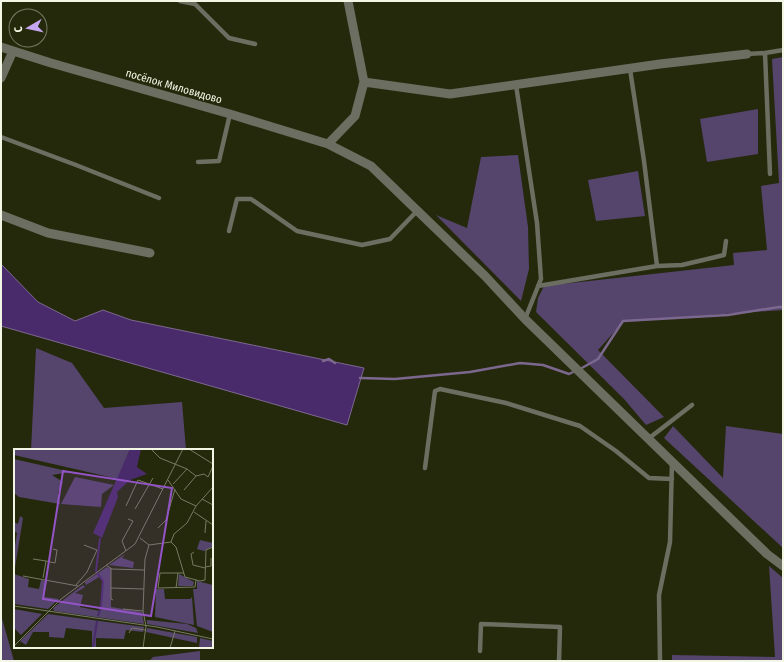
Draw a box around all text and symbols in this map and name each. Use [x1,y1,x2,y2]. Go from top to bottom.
north arrow [8,8,48,48]
text: С [12,25,25,33]
street label: посёлок Миловидово [124,66,224,107]
inset map [14,449,213,648]

